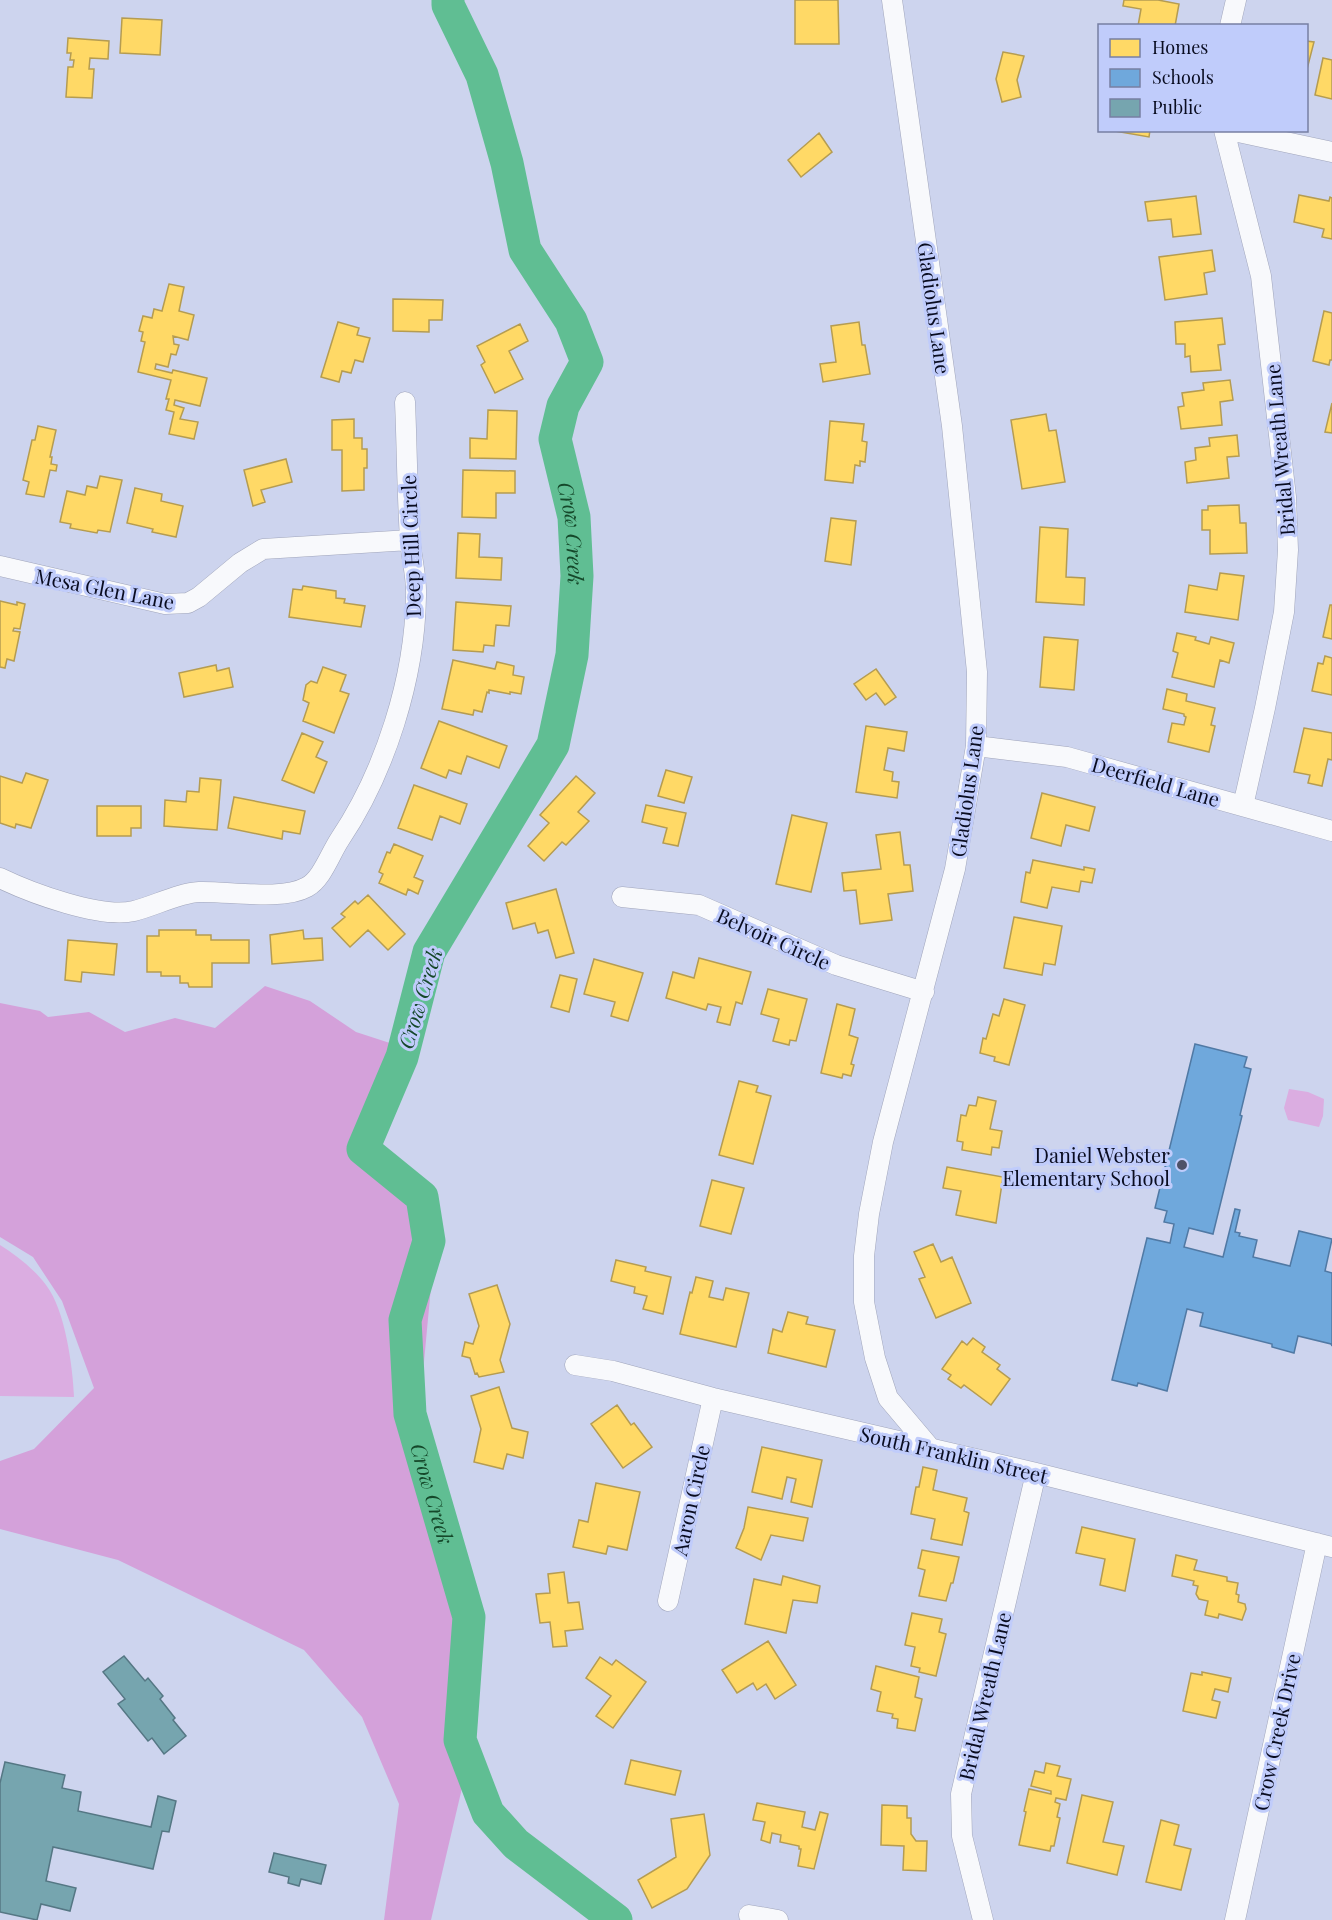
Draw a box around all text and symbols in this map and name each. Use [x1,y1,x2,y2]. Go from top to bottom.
legend [1098,24,1308,132]
text: Homes [1152,35,1208,59]
text: Schools [1152,65,1214,89]
text: Public [1152,95,1202,119]
street label: Gladiolus Lane [912,240,958,376]
street label: Bridal Wreath Lane [1258,363,1300,537]
street label: Deep Hill Circle [394,474,426,618]
water label: Crow Creek [552,479,591,586]
street label: Mesa Glen Lane [33,561,177,615]
street label: Gladiolus Lane [943,723,989,859]
street label: Deerfield Lane [1089,750,1223,812]
street label: Belvoir Circle [713,901,835,975]
water label: Crow Creek [390,944,448,1052]
place label: Daniel Webster Elementary School [1002,1141,1170,1191]
marker: Daniel Webster Elementary School [1175,1158,1189,1172]
street label: South Franklin Street [857,1419,1051,1489]
water label: Crow Creek [405,1440,461,1547]
street label: Aaron Circle [665,1442,715,1559]
street label: Bridal Wreath Lane [951,1609,1017,1783]
street label: Crow Creek Drive [1246,1651,1306,1813]

